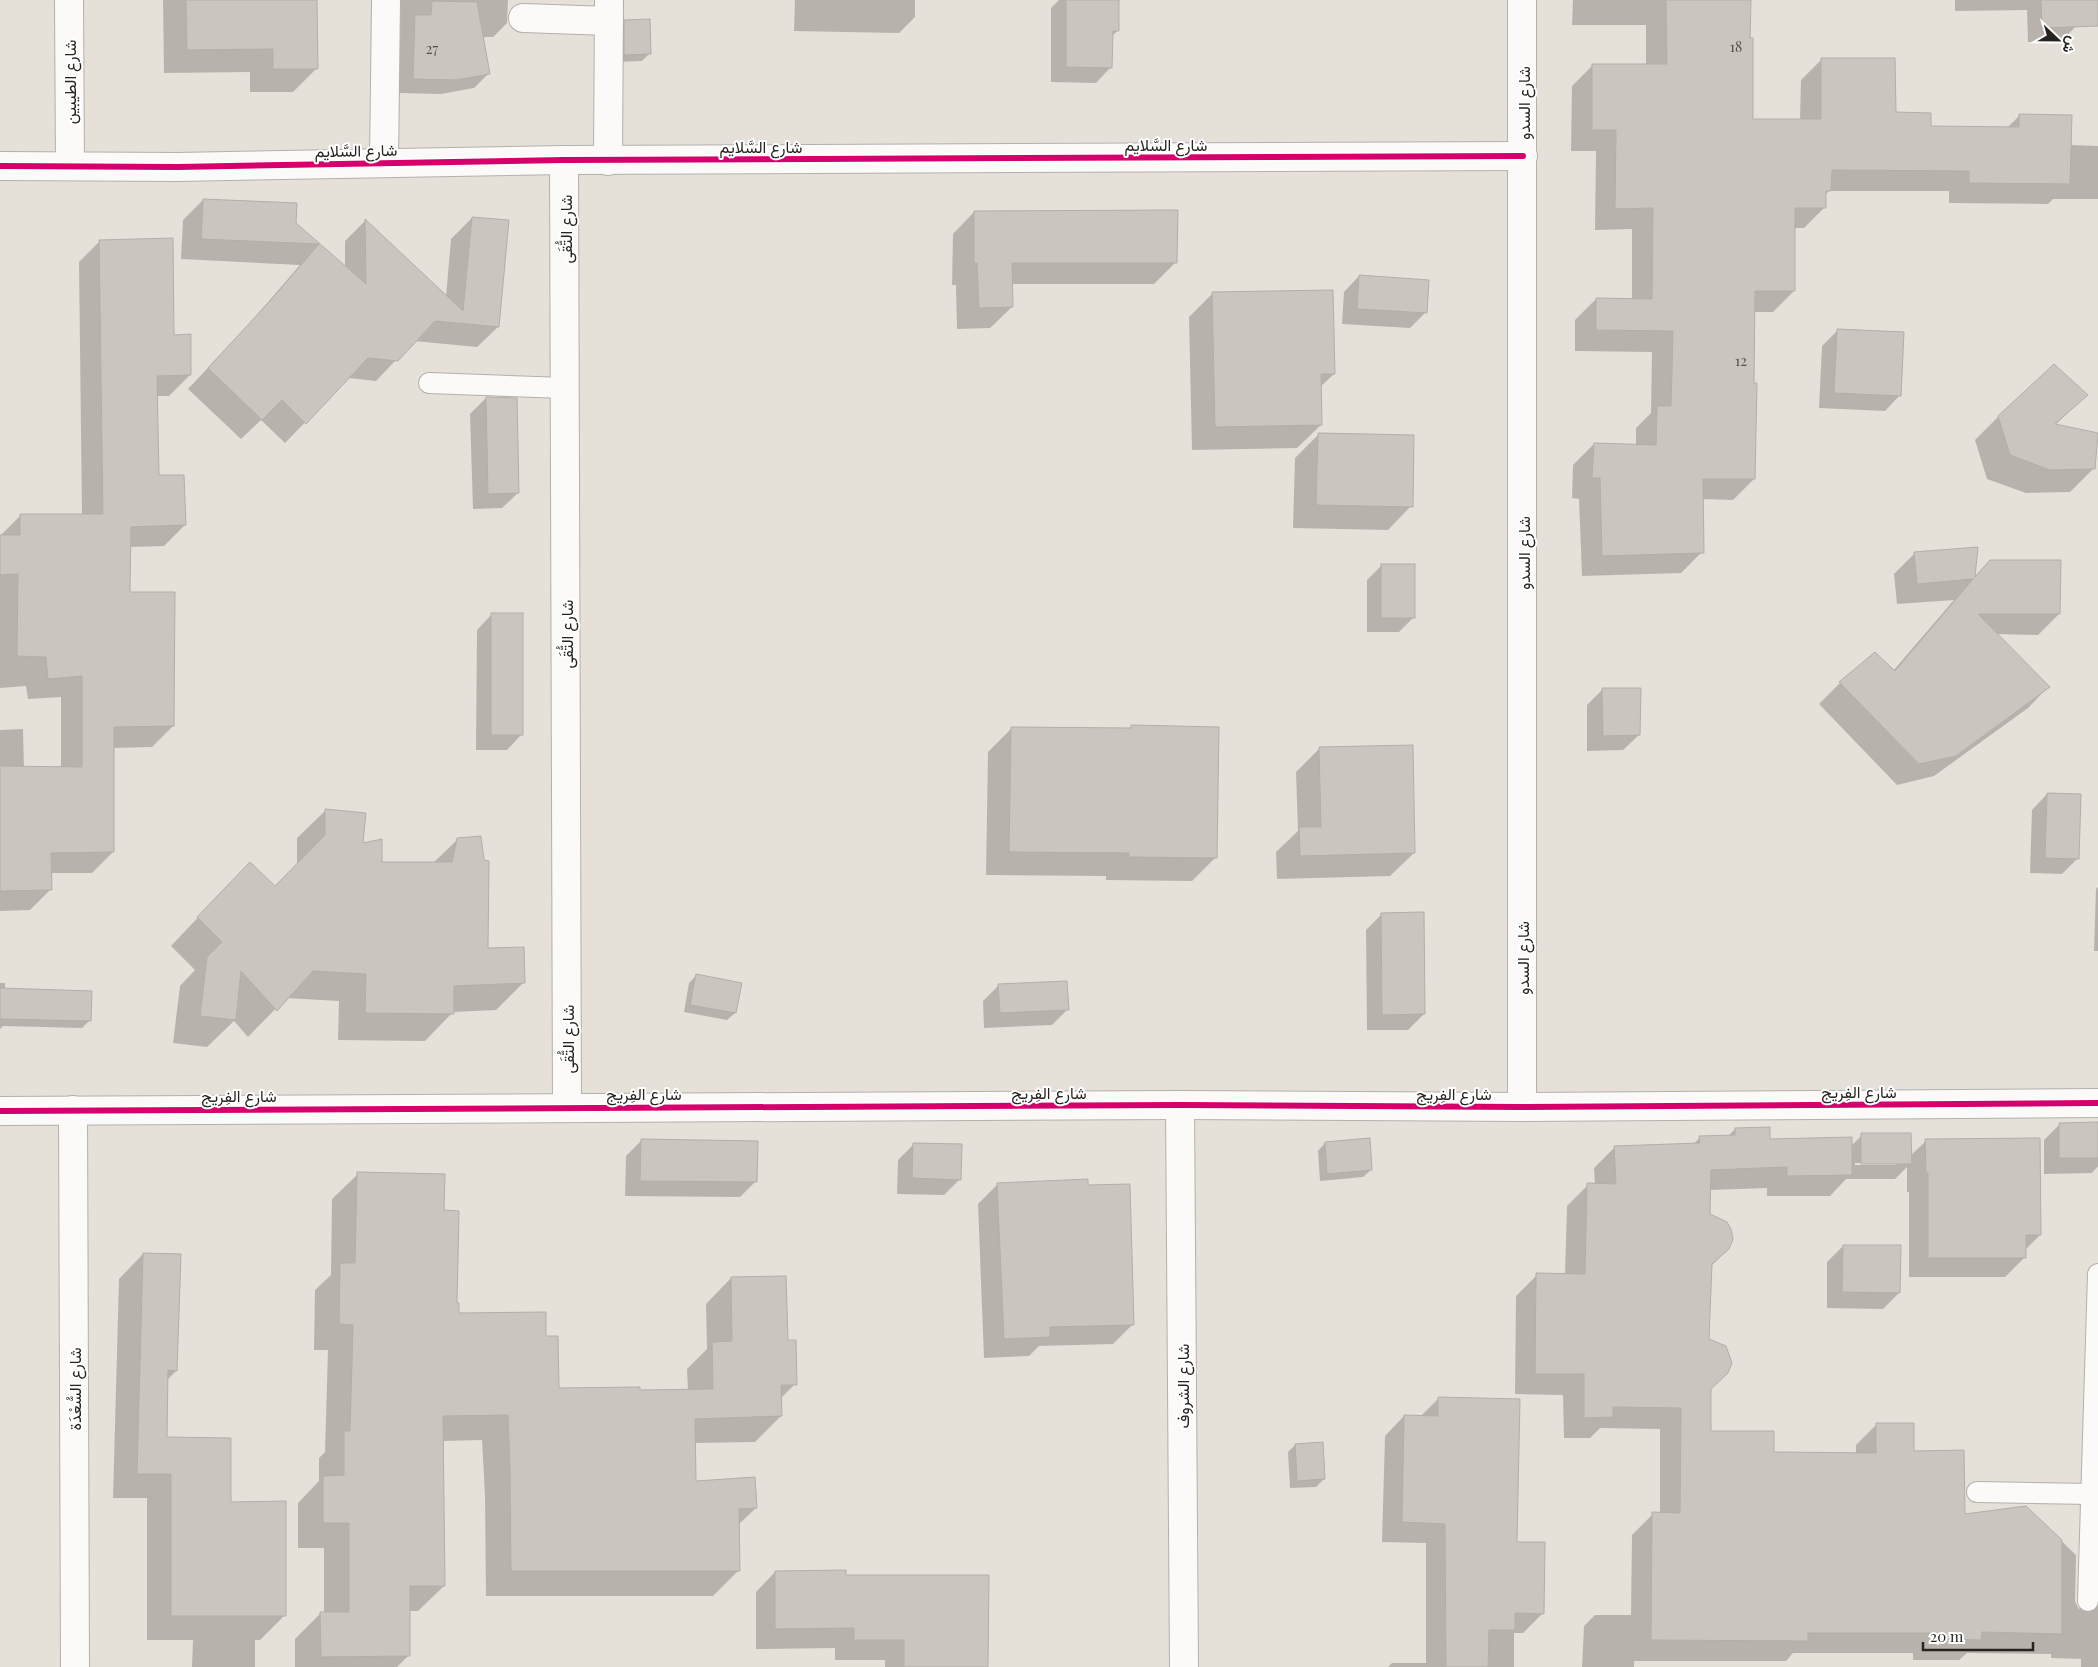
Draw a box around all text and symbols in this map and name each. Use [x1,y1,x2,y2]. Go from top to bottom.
north arrow [2033,15,2083,65]
text: ش [2058,34,2082,57]
house number: 18 [1730,37,1742,56]
house number: 27 [426,39,439,58]
street label: شارع الطيبين [59,40,82,124]
street label: شارع السدو [1513,66,1536,140]
street label: شارع السَّلايم [1125,134,1207,157]
street label: شارع السَّلايم [720,136,802,159]
street label: شارع السَّلايم [314,139,398,163]
street label: شارع التُّقَى [555,195,578,263]
house number: 12 [1735,351,1747,370]
street label: شارع السدو [1513,516,1536,590]
street label: شارع التُّقَى [556,600,579,668]
street label: شارع السدو [1512,921,1535,995]
street label: شارع التُّقَى [557,1005,580,1073]
street label: شارع الفِريج [1821,1081,1897,1104]
street label: شارع الفِريج [1011,1082,1087,1105]
street label: شارع الفِريج [606,1083,682,1106]
street label: شارع الفِريج [1416,1083,1492,1106]
street label: شارع الفِريج [201,1085,277,1108]
street label: شارع الشروف [1172,1344,1195,1428]
street label: شارع السُّعْدَة [64,1347,87,1431]
scale bar [1923,1620,2033,1652]
text: 20 m [1930,1626,1964,1646]

